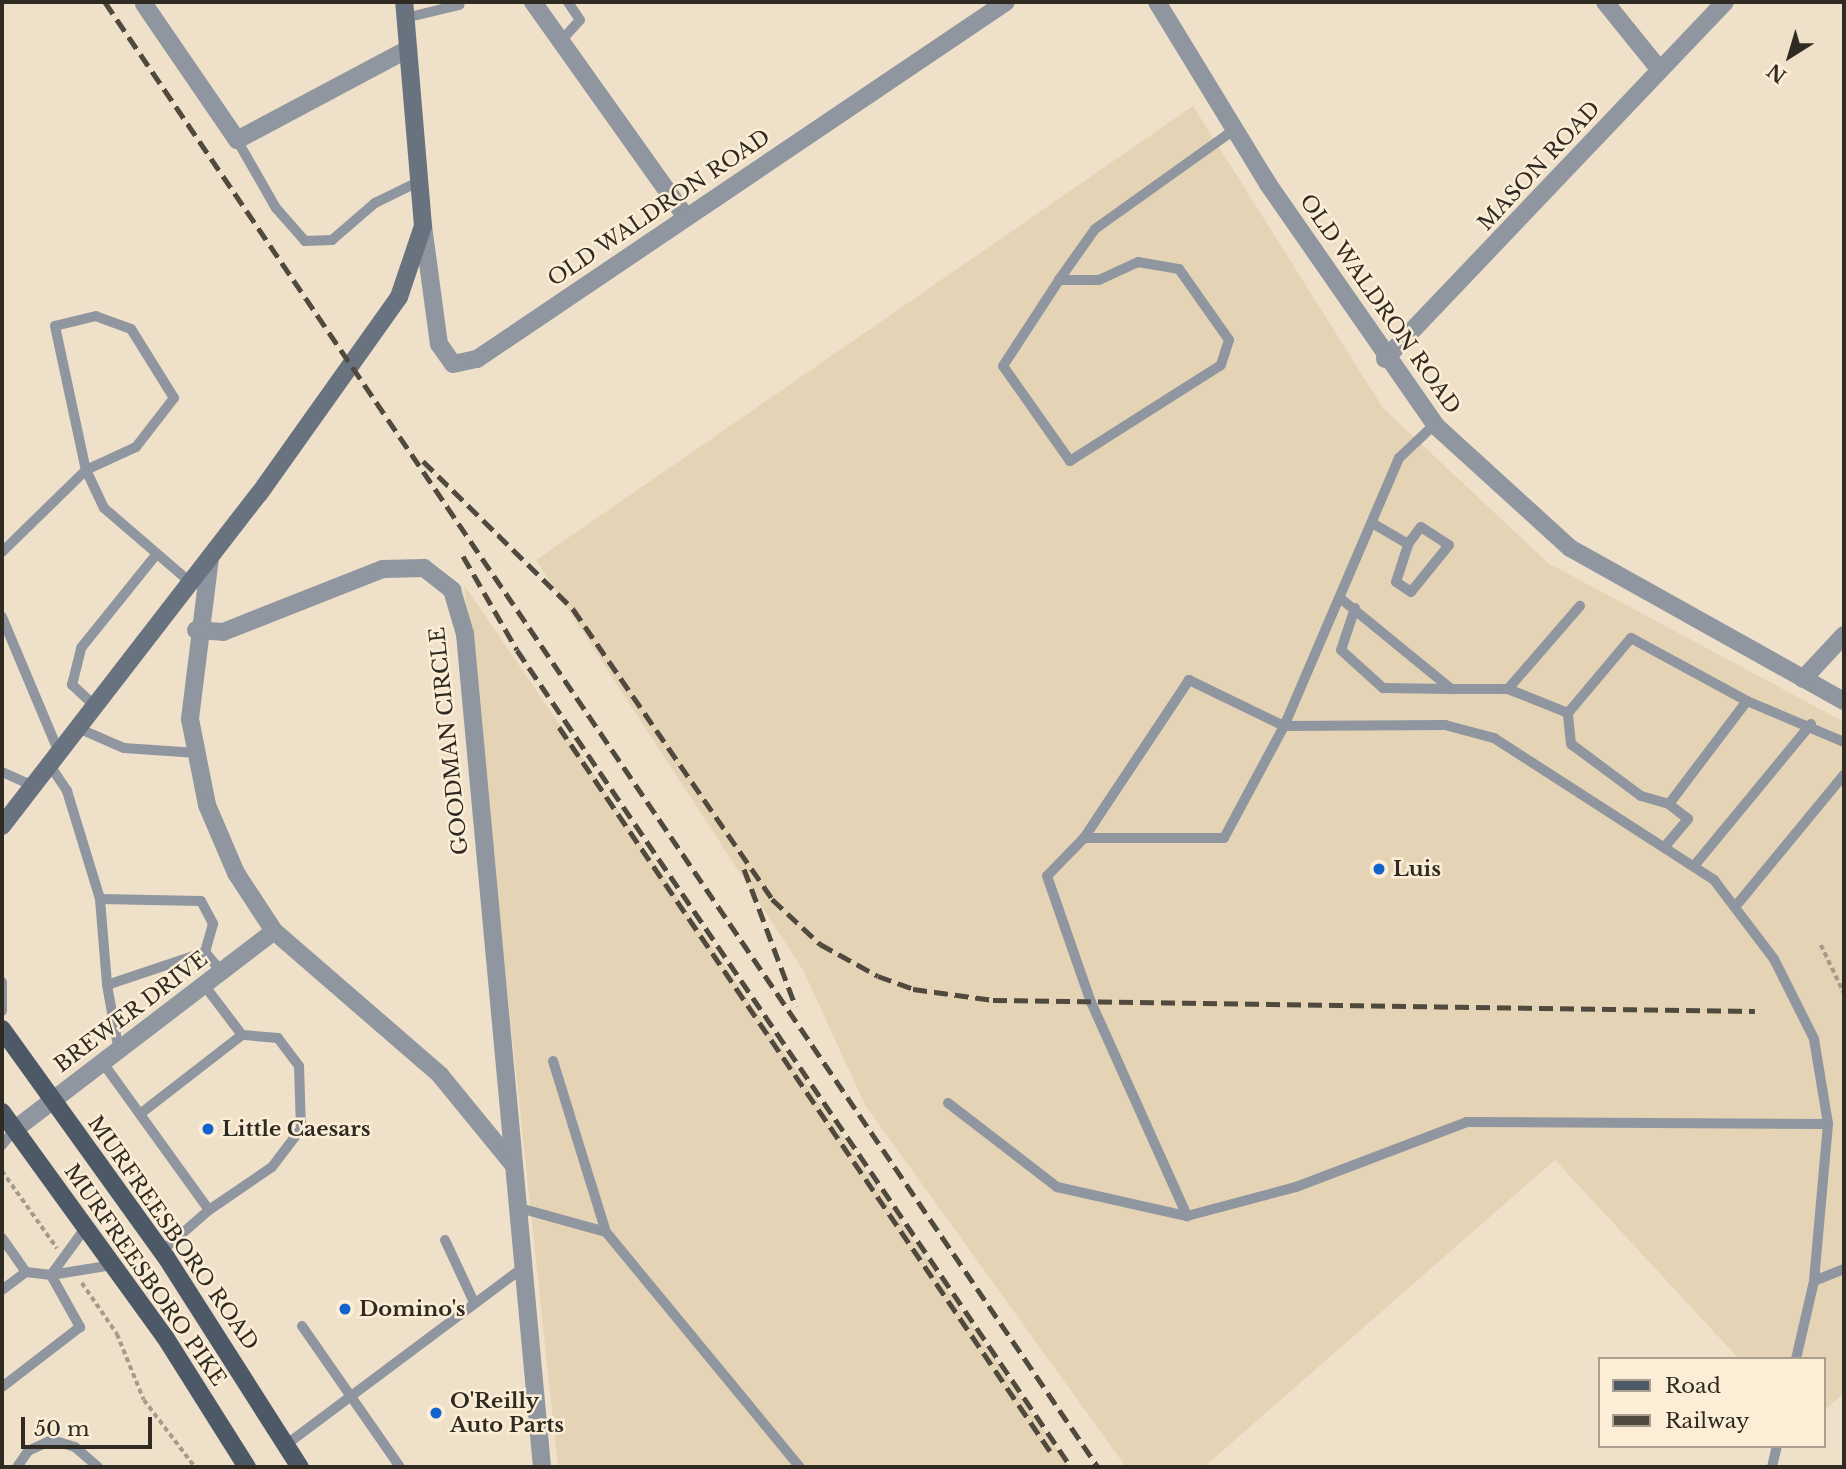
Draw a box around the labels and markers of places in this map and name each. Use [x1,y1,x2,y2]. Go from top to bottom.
place label: Luis [1393,856,1441,882]
marker: Luis [1371,861,1387,877]
place label: Little Caesars [222,1116,371,1142]
marker: Little Caesars [200,1121,216,1137]
place label: Domino's [359,1296,466,1322]
marker: Domino's [337,1301,353,1317]
place label: O'Reilly Auto Parts [450,1388,564,1438]
marker: O'Reilly Auto Parts [428,1405,444,1421]

